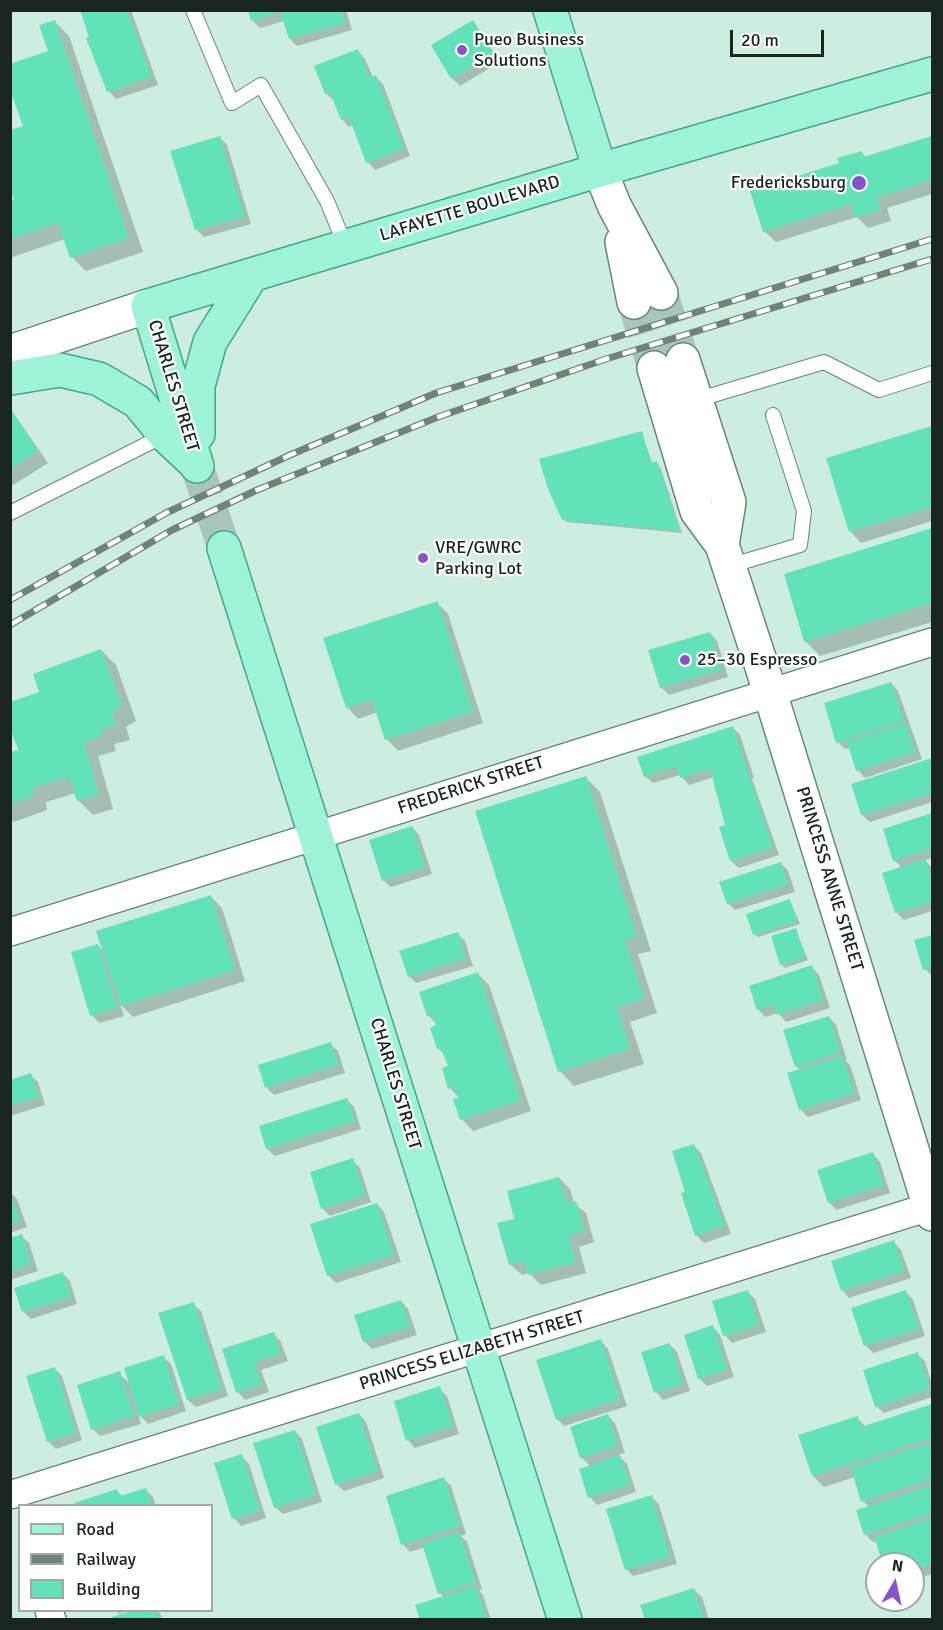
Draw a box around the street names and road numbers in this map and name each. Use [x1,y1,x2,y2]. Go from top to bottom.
street label: LAFAYETTE BOULEVARD [377,171,563,247]
street label: CHARLES STREET [143,318,203,454]
street label: FREDERICK STREET [395,752,547,820]
street label: PRINCESS ANNE STREET [791,784,867,974]
street label: CHARLES STREET [365,1016,425,1152]
street label: PRINCESS ELIZABETH STREET [357,1306,587,1396]

